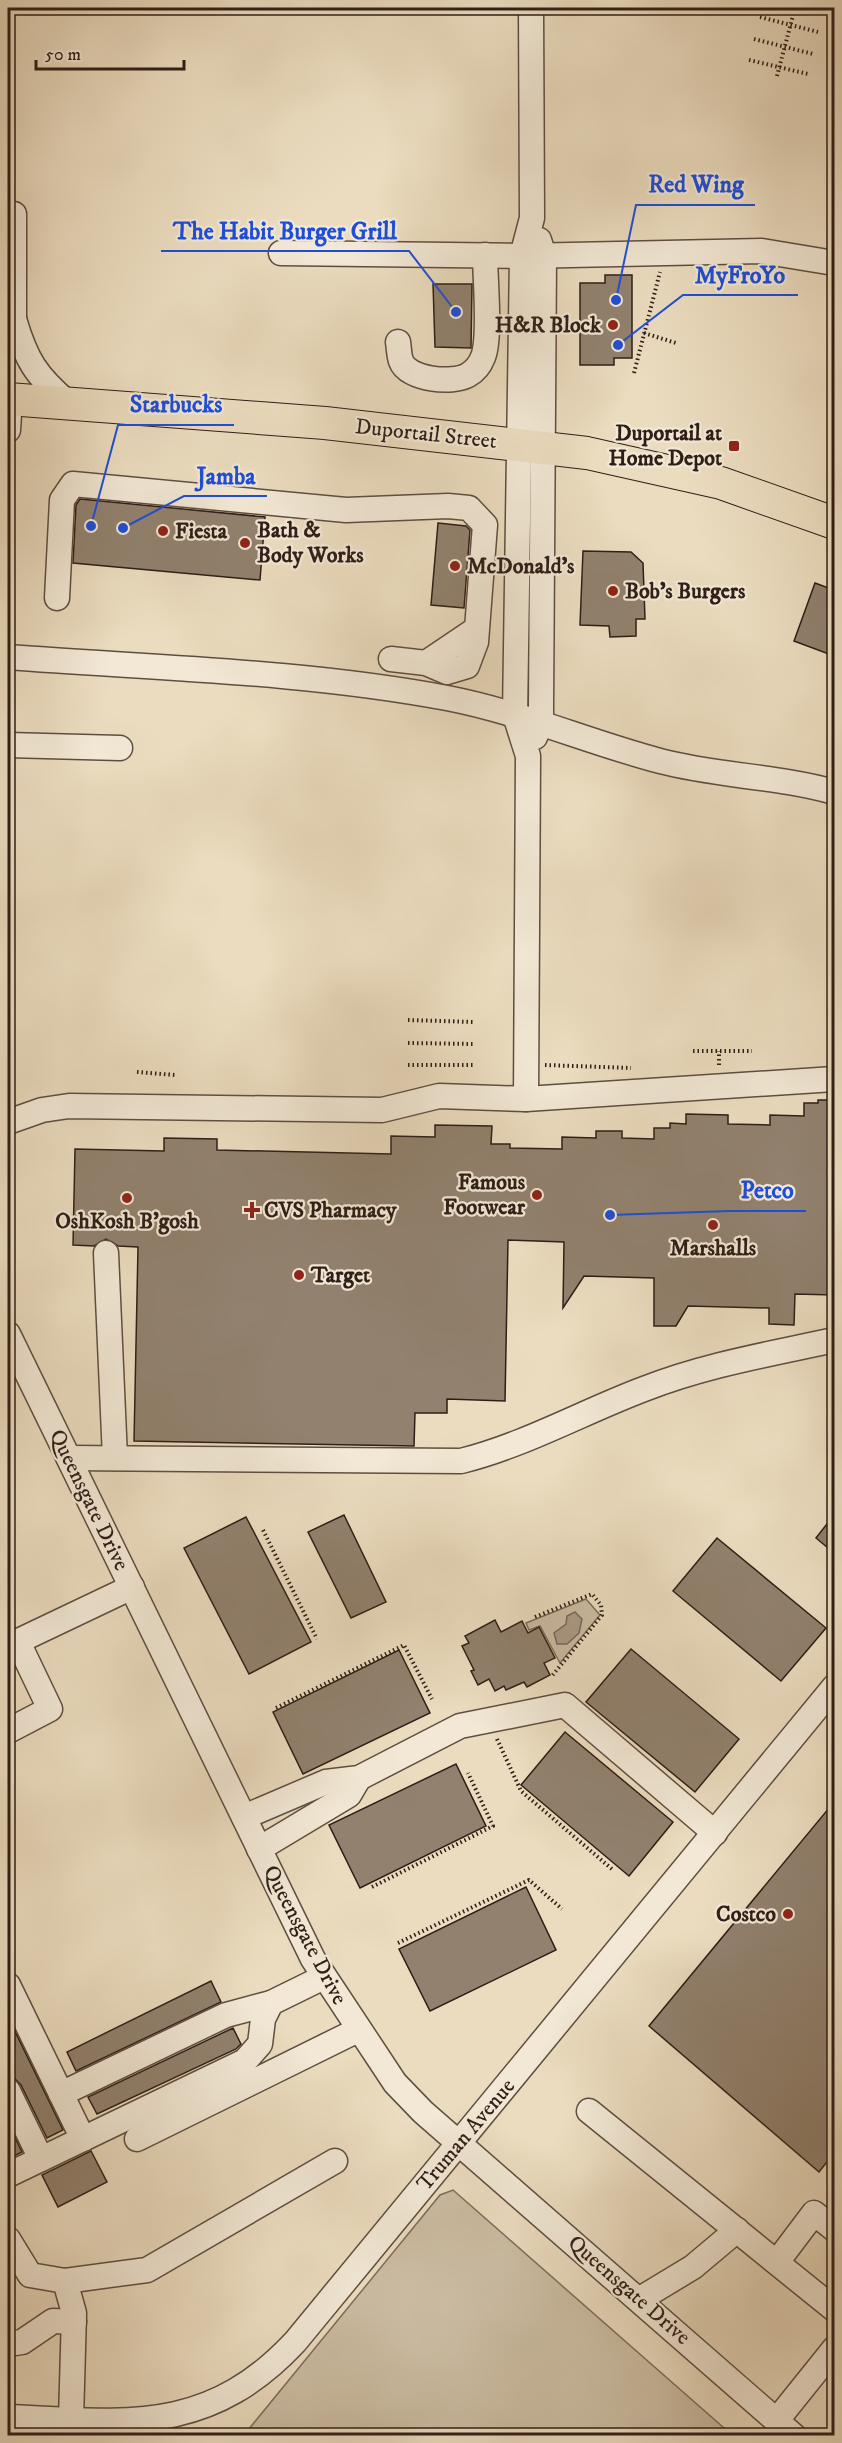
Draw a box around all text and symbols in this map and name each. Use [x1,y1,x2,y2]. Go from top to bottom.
scale bar [36,33,184,71]
text: 50 m [45,44,81,66]
callout: Red Wing [636,163,755,205]
text: Red Wing [648,170,745,200]
callout: The Habit Burger Grill [161,209,409,251]
text: The Habit Burger Grill [172,217,398,247]
callout: MyFroYo [683,253,798,295]
text: MyFroYo [695,261,786,291]
place label: H&R Block [495,312,602,339]
marker: H&R Block [606,318,620,332]
callout: Starbucks [118,383,234,425]
text: Starbucks [130,390,222,420]
street label: Duportail Street [354,413,498,455]
place label: Duportail at Home Depot [609,420,722,472]
marker: Duportail at Home Depot [727,439,741,453]
callout: Jamba [184,454,267,496]
text: Jamba [194,462,256,492]
place label: Bath & Body Works [257,517,364,569]
place label: Fiesta [175,518,228,545]
marker: Fiesta [156,524,170,538]
marker: Bath & Body Works [238,536,252,550]
place label: McDonald's [467,553,575,580]
marker: McDonald's [448,559,462,573]
place label: Bob's Burgers [625,578,746,605]
marker: Bob's Burgers [606,584,620,598]
place label: Famous Footwear [443,1169,526,1221]
callout: Petco [729,1169,806,1211]
text: Petco [740,1176,794,1206]
marker: Famous Footwear [530,1188,544,1202]
marker: OshKosh B'gosh [120,1191,134,1205]
place label: CVS Pharmacy [264,1197,397,1224]
marker: CVS Pharmacy [245,1203,259,1217]
place label: OshKosh B'gosh [55,1208,199,1235]
marker: Marshalls [706,1218,720,1232]
place label: Marshalls [670,1235,757,1262]
place label: Target [310,1262,370,1289]
marker: Target [292,1268,306,1282]
street label: Queensgate Drive [43,1425,135,1575]
street label: Queensgate Drive [257,1861,353,2009]
place label: Costco [716,1901,776,1928]
marker: Costco [781,1907,795,1921]
street label: Truman Avenue [411,2073,521,2197]
street label: Queensgate Drive [562,2229,696,2351]

